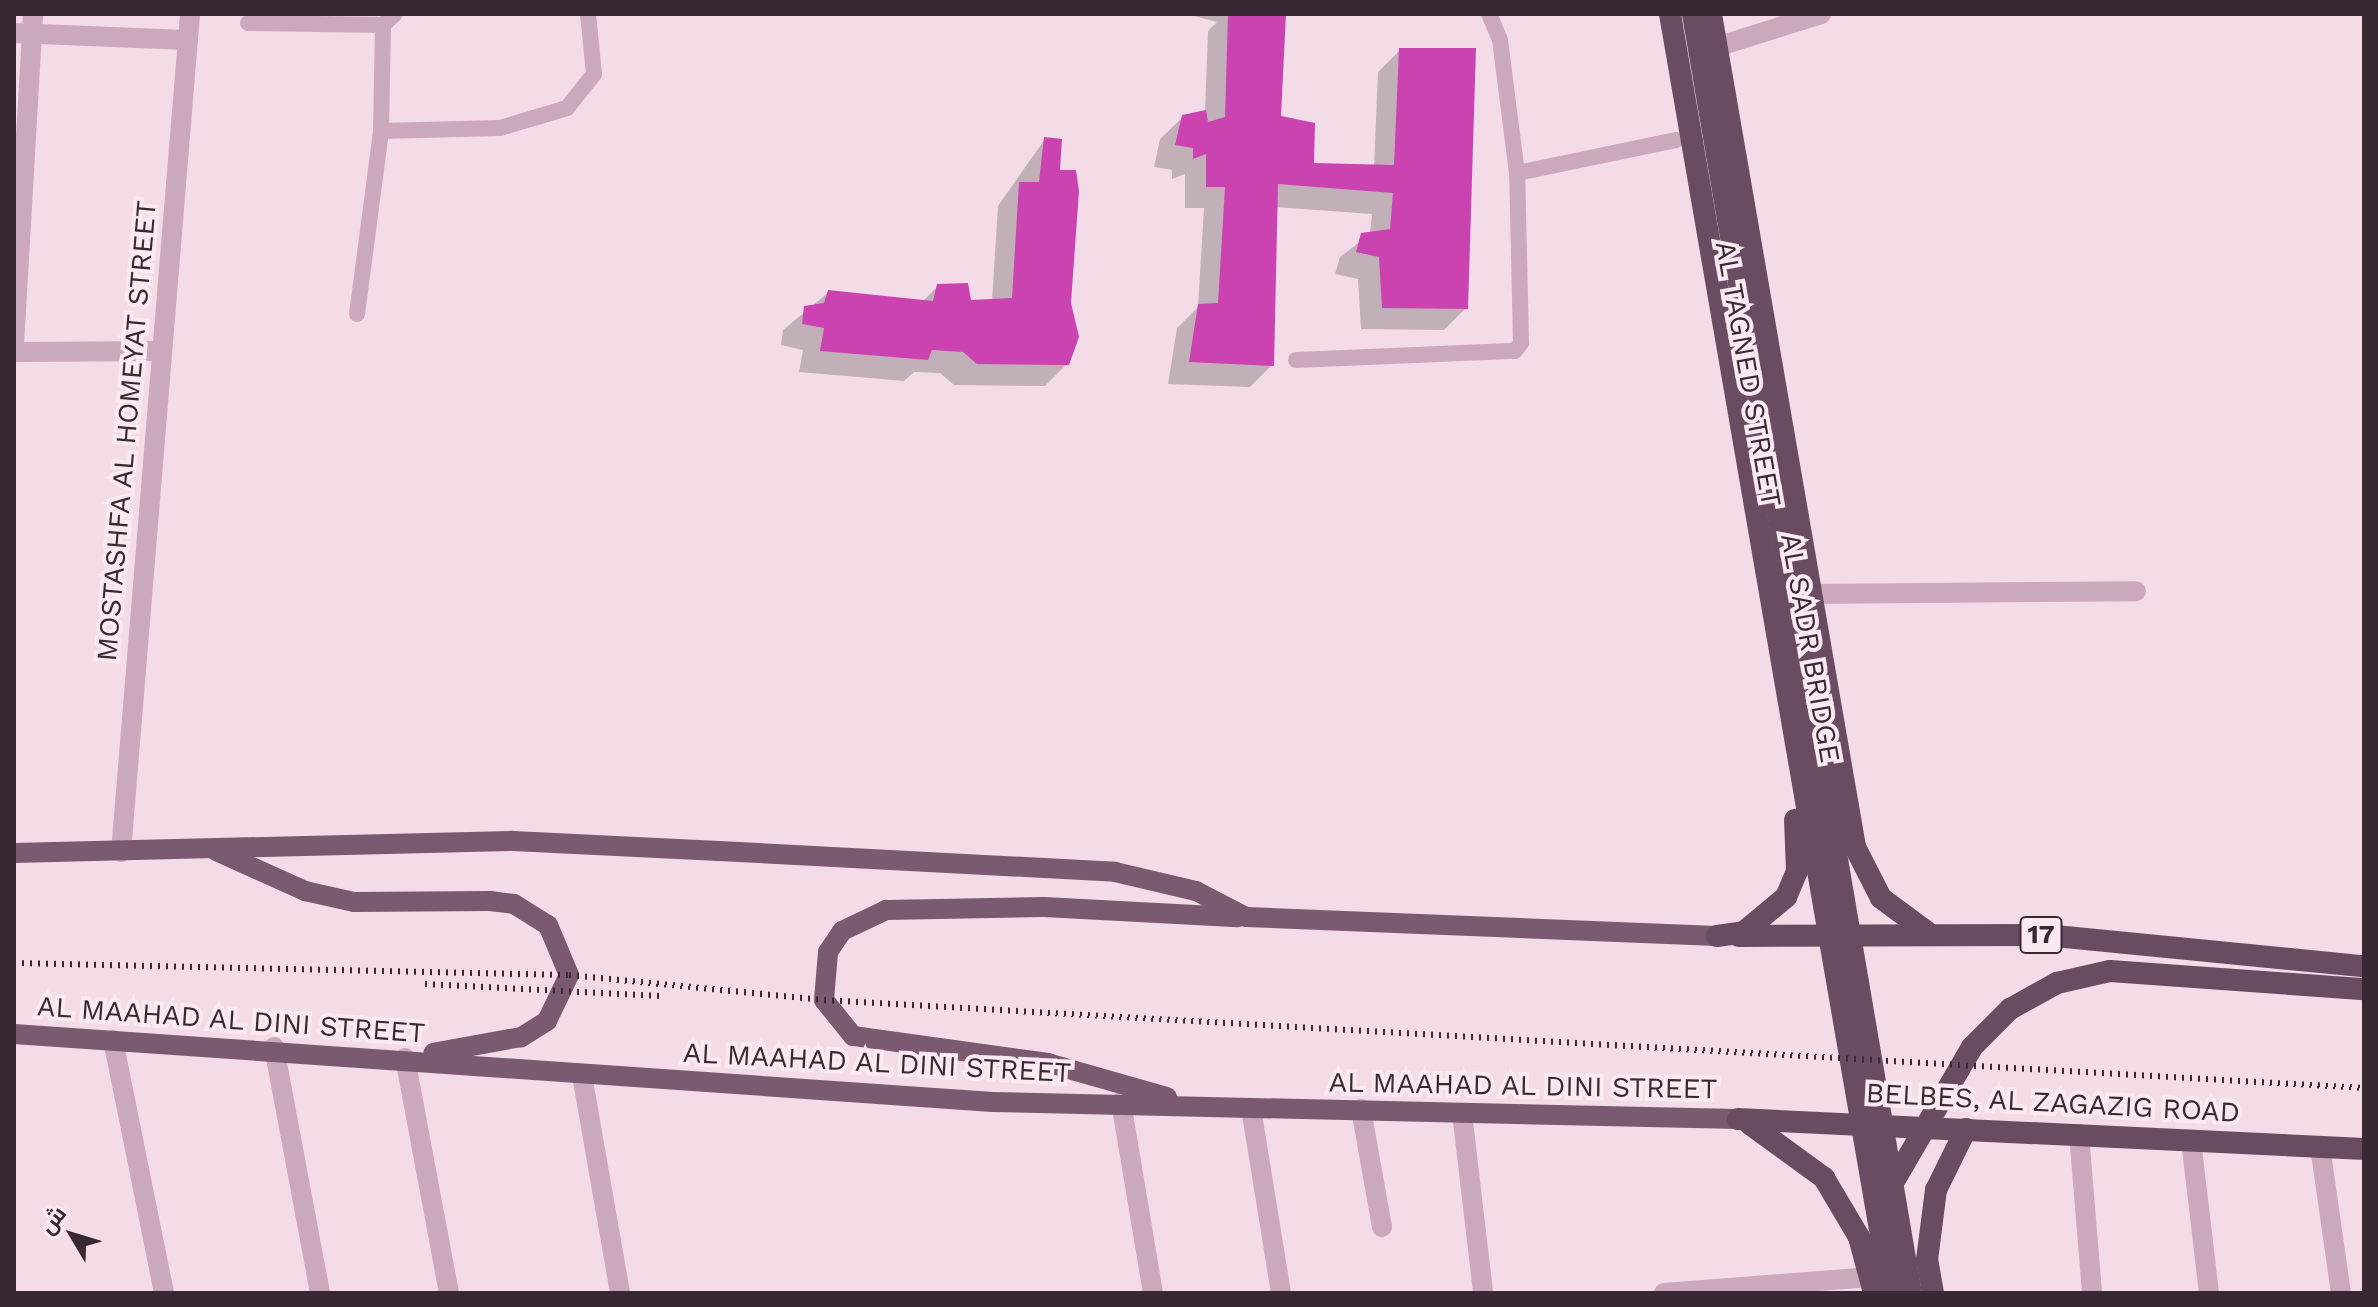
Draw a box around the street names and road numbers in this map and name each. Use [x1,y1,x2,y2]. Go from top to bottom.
street label: MOSTASHFA AL HOMEYAT STREET [90,197,164,665]
street label: AL TAGNED STREET [1708,238,1788,510]
street label: AL SADR BRIDGE [1773,530,1847,766]
road number: 17 [2019,913,2063,957]
street label: AL MAAHAD AL DINI STREET [35,990,427,1050]
street label: AL MAAHAD AL DINI STREET [681,1036,1073,1090]
street label: AL MAAHAD AL DINI STREET [1327,1066,1719,1106]
street label: BELBES, AL ZAGAZIG ROAD [1864,1076,2242,1130]

